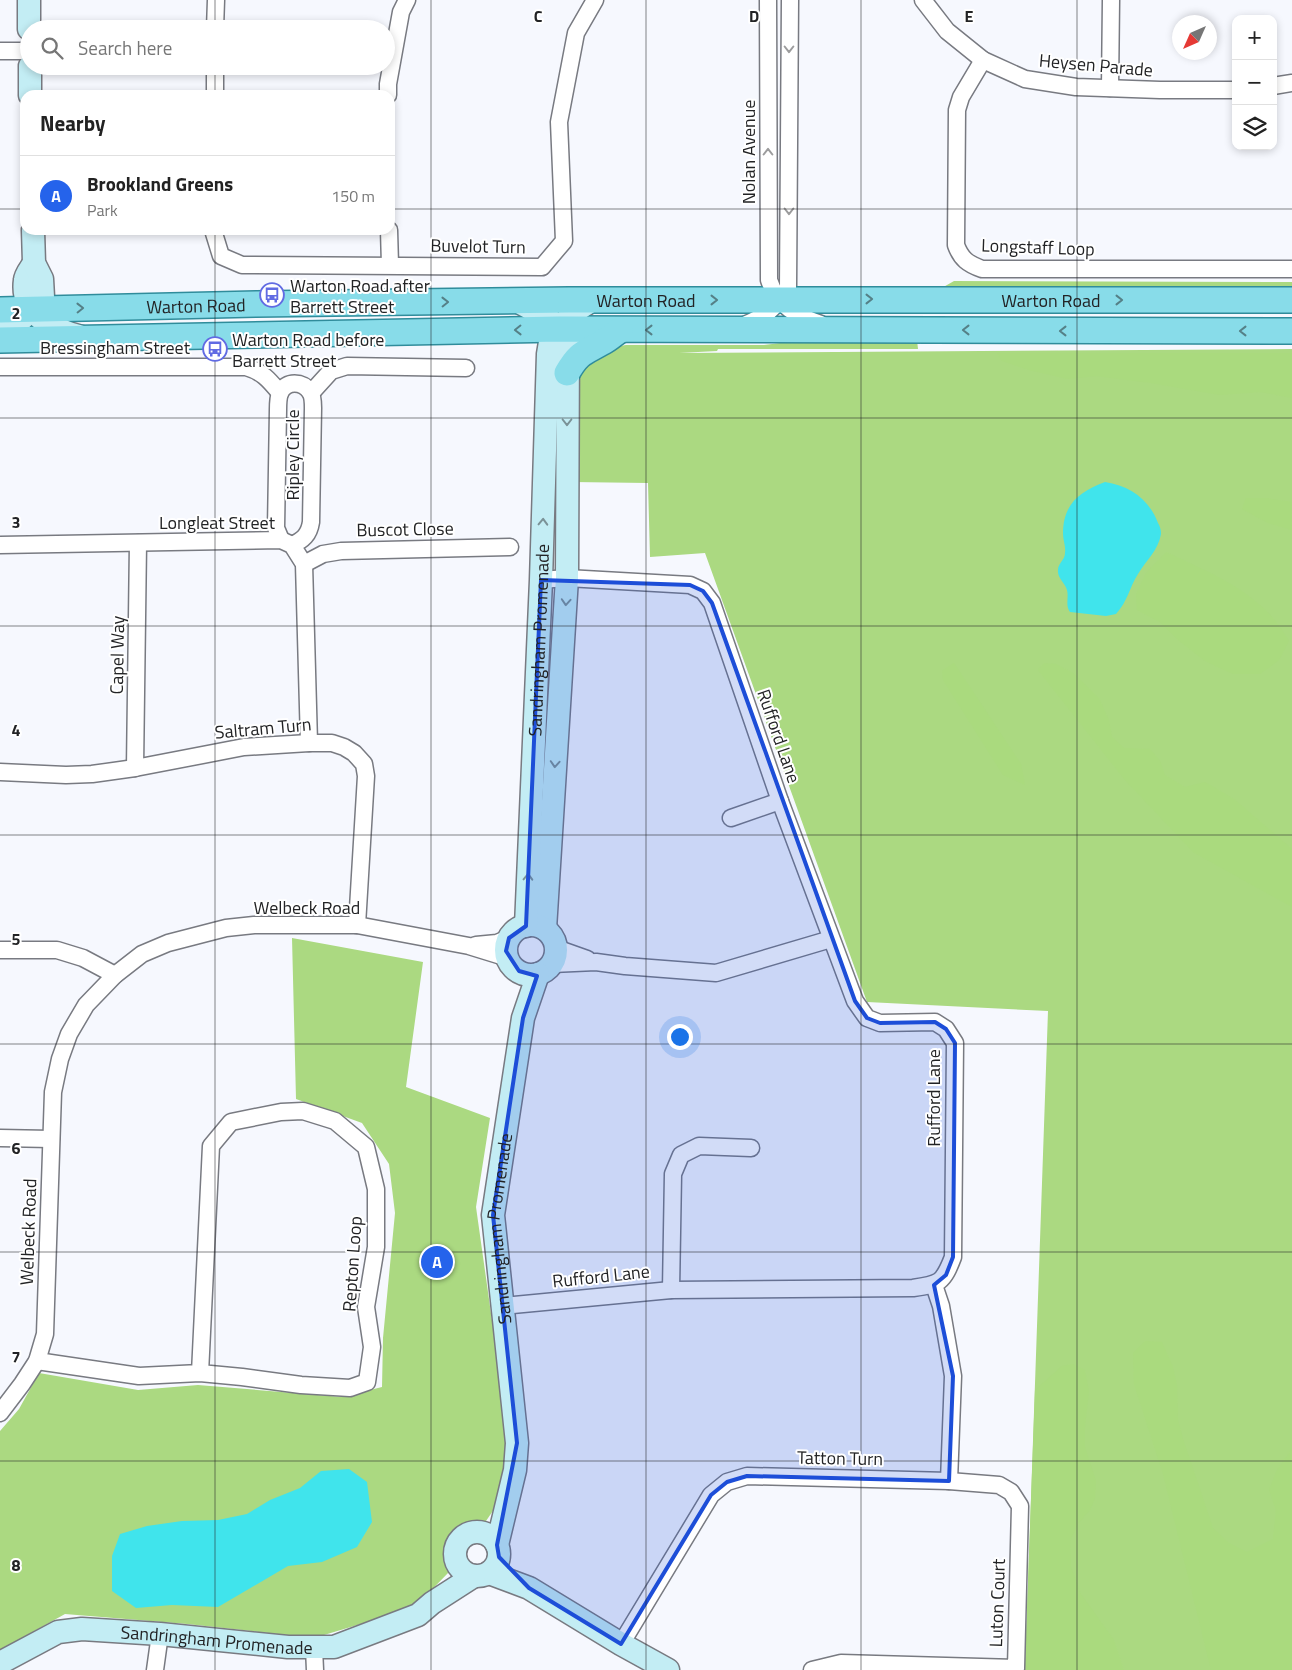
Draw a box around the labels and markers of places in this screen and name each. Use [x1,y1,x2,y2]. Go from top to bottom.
place label: Warton Road after Barrett Street [290,272,430,320]
bus stop icon: Warton Road after Barrett Street [259,282,285,308]
place label: Warton Road before Barrett Street [232,326,384,374]
bus stop icon: Warton Road before Barrett Street [202,336,228,362]
pin: A [421,1243,453,1281]

